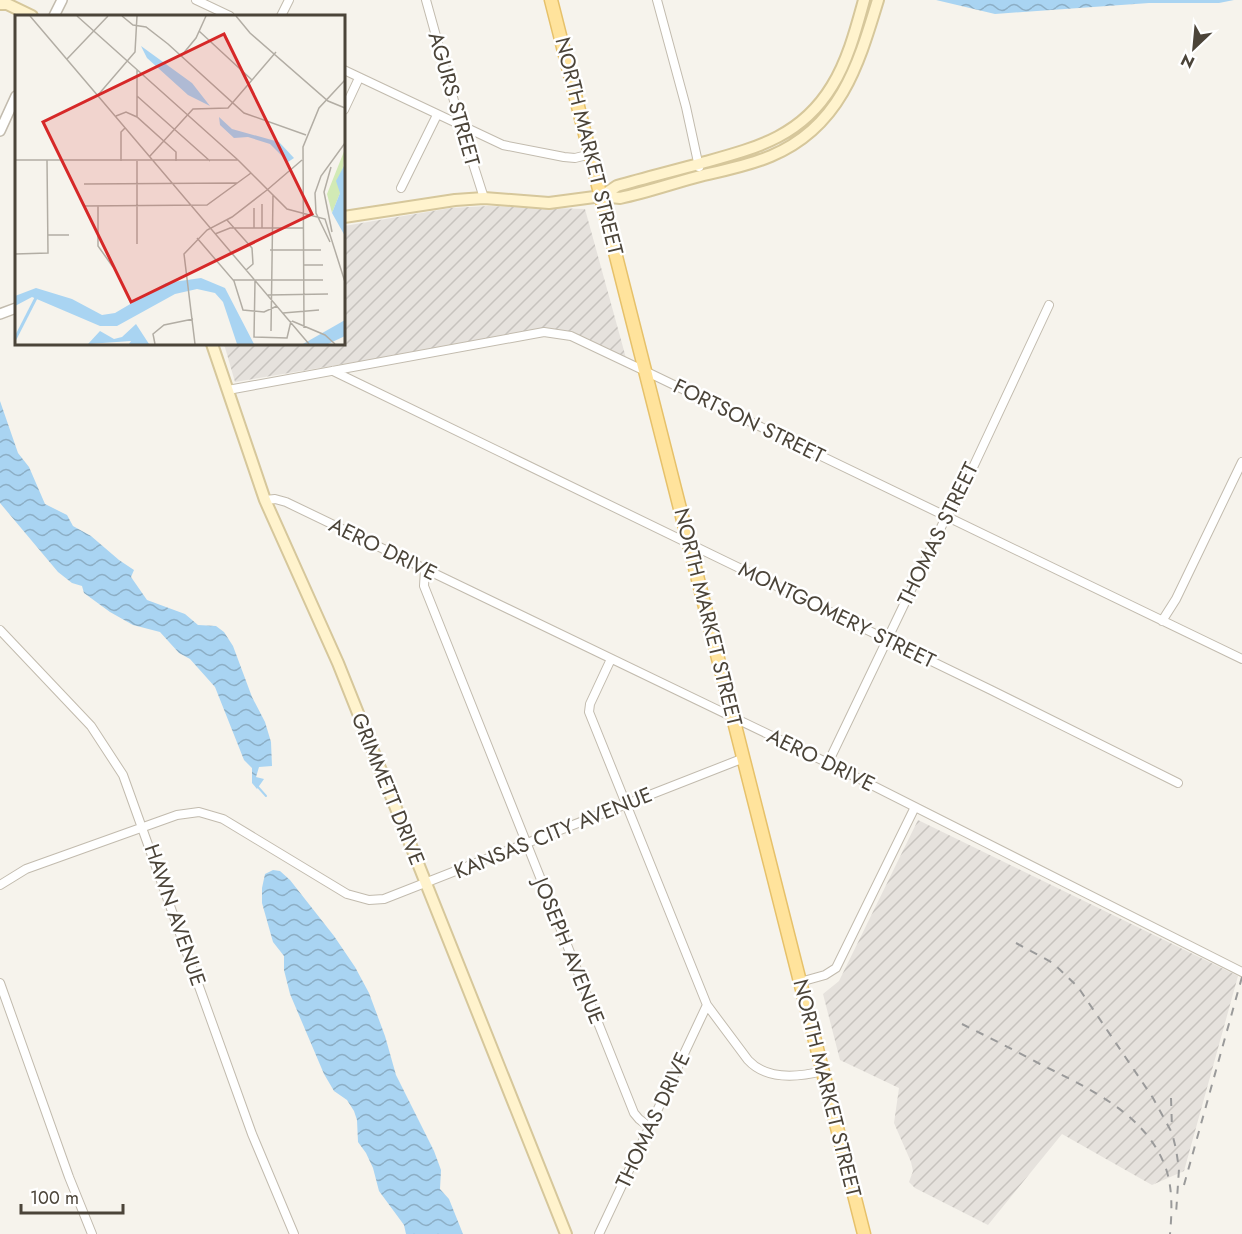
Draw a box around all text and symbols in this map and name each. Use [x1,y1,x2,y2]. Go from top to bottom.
inset map [15,15,345,345]
north arrow [1164,18,1224,78]
street label: AGURS STREET [421,28,488,170]
street label: NORTH MARKET STREET [547,34,631,258]
text: N [1177,48,1198,74]
street label: FORTSON STREET [668,371,830,471]
street label: THOMAS STREET [890,457,986,611]
street label: NORTH MARKET STREET [666,505,750,729]
street label: AERO DRIVE [324,510,442,588]
street label: MONTGOMERY STREET [733,554,941,676]
street label: GRIMMETT DRIVE [344,708,432,870]
street label: AERO DRIVE [762,721,880,799]
street label: KANSAS CITY AVENUE [449,780,657,886]
street label: HAWN AVENUE [137,840,213,990]
street label: JOSEPH AVENUE [525,870,612,1029]
street label: NORTH MARKET STREET [785,976,869,1200]
street label: THOMAS DRIVE [608,1047,698,1193]
scale bar [21,1177,123,1215]
text: 100 m [30,1185,79,1211]

